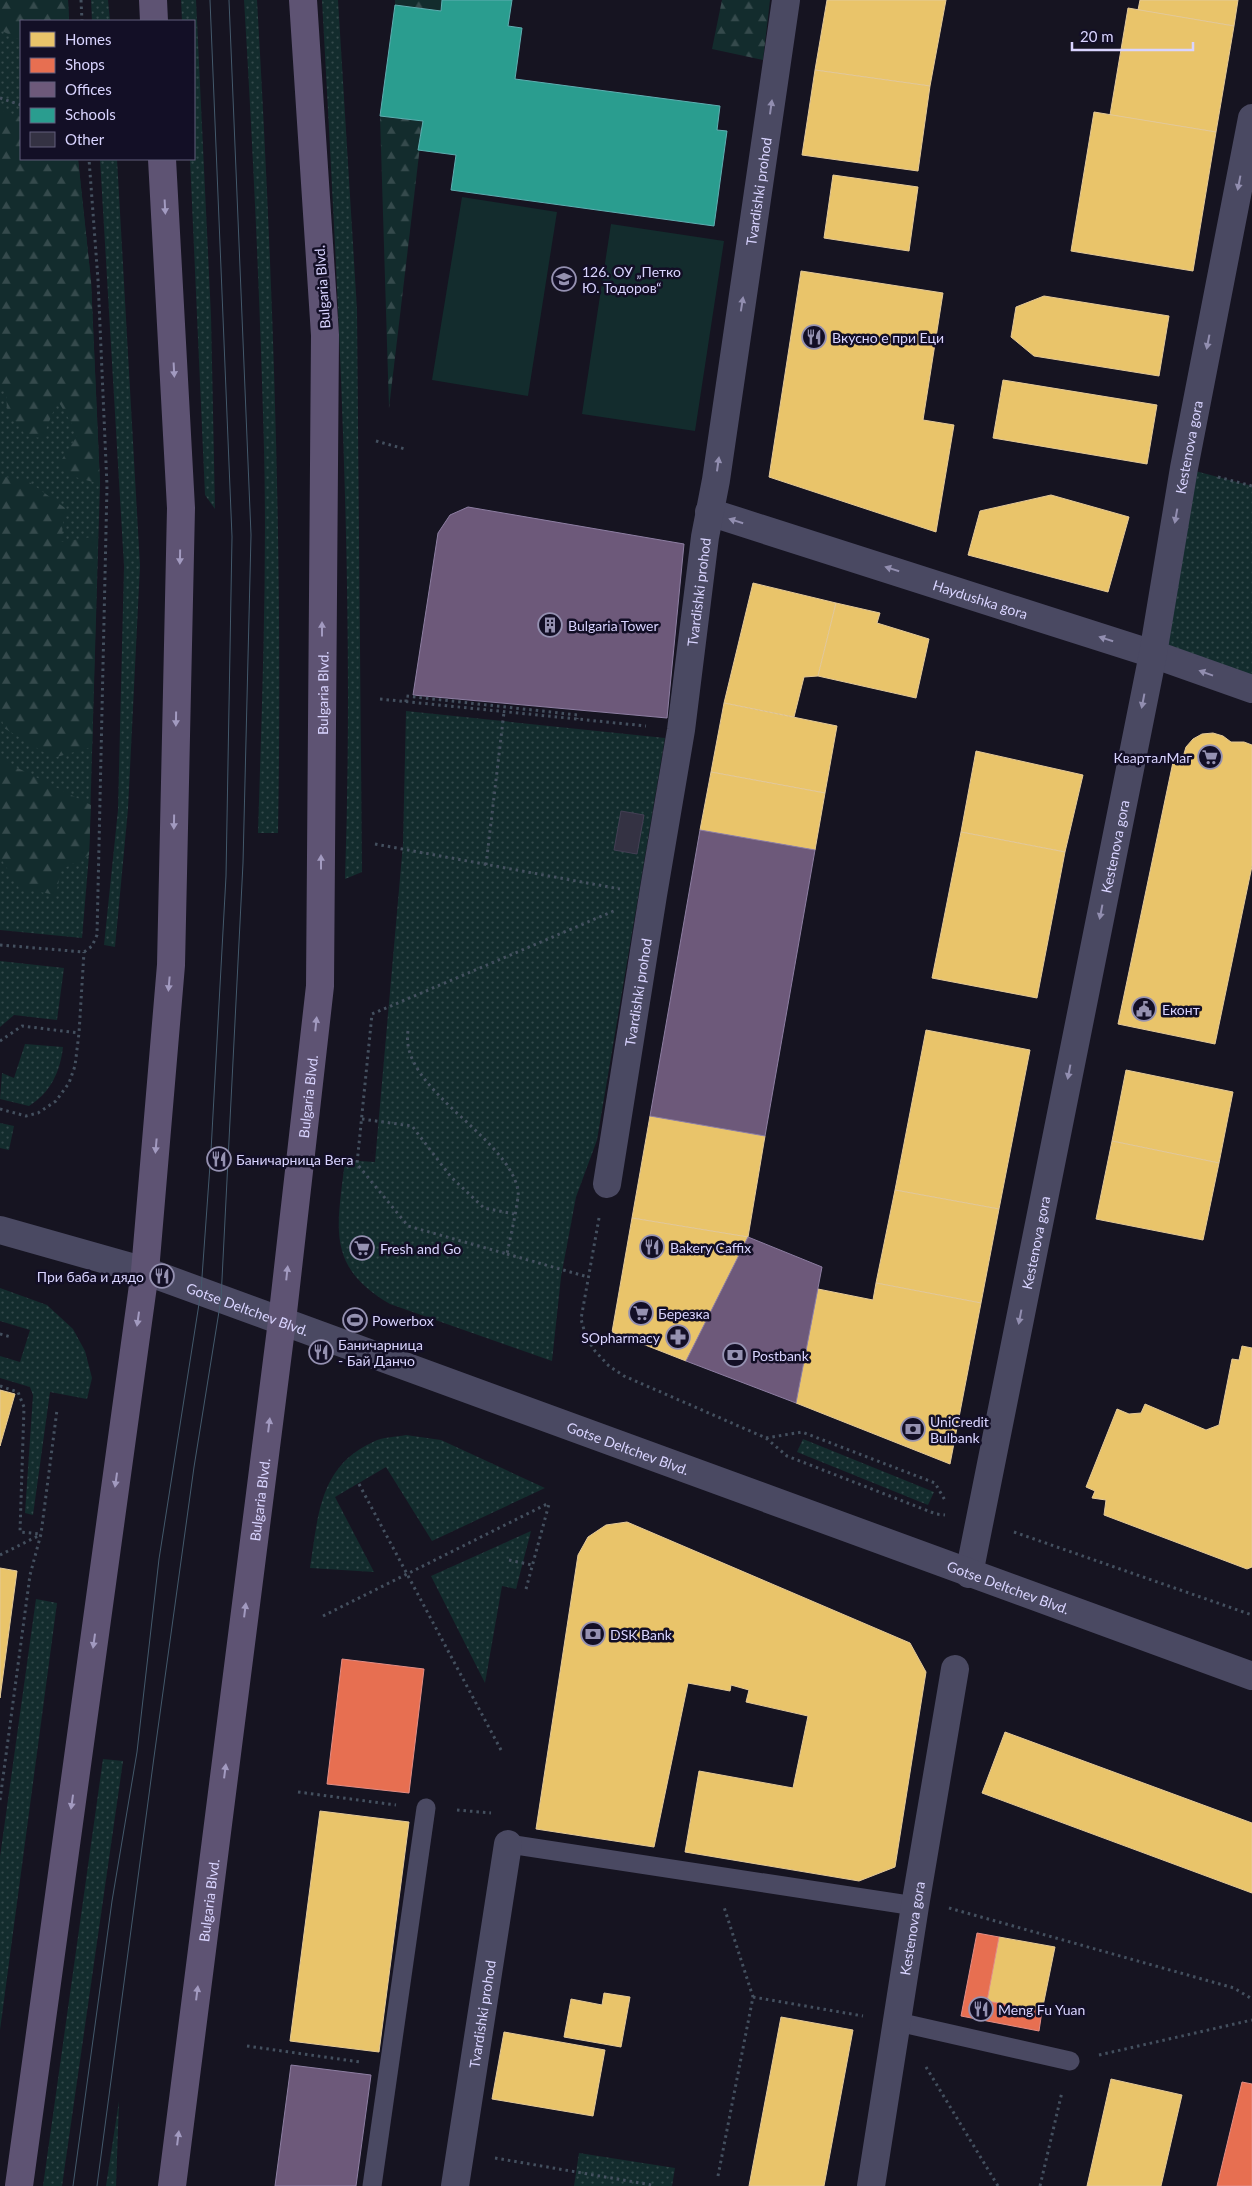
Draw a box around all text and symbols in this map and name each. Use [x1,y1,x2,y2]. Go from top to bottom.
legend [20,20,195,160]
scale bar [1072,20,1193,52]
text: 20 m [1080,27,1114,45]
text: Homes [65,30,111,48]
text: Shops [65,55,105,73]
text: Offices [65,80,112,98]
one-way arrow [767,99,775,115]
text: Schools [65,105,116,123]
text: Other [65,130,105,148]
street label: Tvardishki prohod [742,136,774,247]
one-way arrow [1235,175,1243,191]
one-way arrow [161,200,169,216]
street label: Bulgaria Blvd. [311,245,333,329]
place label: 126. ОУ „Петко Ю. Тодоров“ [582,263,681,296]
school or university icon: 126. ОУ „Петко Ю. Тодоров“ [551,266,577,292]
one-way arrow [738,295,746,311]
restaurant icon: Вкусно е при Еци [801,324,827,350]
place label: Вкусно е при Еци [832,329,944,346]
one-way arrow [1204,335,1212,351]
one-way arrow [170,362,178,378]
street label: Kestenova gora [1171,399,1205,495]
one-way arrow [714,456,722,472]
one-way arrow [1171,508,1179,524]
one-way arrow [729,517,744,524]
street label: Tvardishki prohod [683,537,713,647]
one-way arrow [176,549,184,565]
one-way arrow [884,565,899,573]
street label: Haydushka gora [931,576,1030,622]
building icon: Bulgaria Tower [537,612,563,638]
place label: Bulgaria Tower [568,617,659,634]
one-way arrow [318,621,326,637]
one-way arrow [1099,634,1114,642]
street label: Bulgaria Blvd. [313,651,331,735]
one-way arrow [1198,669,1213,677]
one-way arrow [1139,694,1147,710]
one-way arrow [172,711,180,727]
supermarket icon: КварталМаг [1197,744,1223,770]
place label: КварталМаг [1113,749,1192,766]
street label: Kestenova gora [1097,798,1132,895]
one-way arrow [170,814,178,830]
one-way arrow [317,854,325,870]
one-way arrow [1097,905,1105,920]
street label: Tvardishki prohod [621,937,654,1048]
one-way arrow [165,977,173,993]
public building icon: Еконт [1131,996,1157,1022]
place label: Еконт [1162,1001,1200,1018]
one-way arrow [312,1016,320,1032]
street label: Bulgaria Blvd. [294,1054,321,1139]
one-way arrow [1065,1064,1073,1079]
one-way arrow [152,1139,160,1155]
restaurant icon: Баничарница Вега [206,1146,232,1172]
place label: Баничарница Вега [236,1151,354,1168]
street label: Kestenova gora [1018,1194,1053,1291]
restaurant icon: Bakery Caffix [639,1234,665,1260]
supermarket icon: Fresh and Go [349,1235,375,1261]
place label: Bakery Caffix [670,1239,751,1256]
place label: Fresh and Go [380,1240,461,1257]
restaurant icon: При баба и дядо [149,1263,175,1289]
one-way arrow [283,1264,291,1280]
place label: При баба и дядо [37,1268,144,1285]
street label: Gotse Deltchev Blvd. [184,1278,311,1339]
supermarket icon: Березка [628,1300,654,1326]
place label: Березка [658,1305,710,1322]
sports icon: Powerbox [342,1307,368,1333]
one-way arrow [1015,1309,1023,1325]
one-way arrow [134,1311,142,1327]
place label: Powerbox [372,1312,434,1329]
pharmacy icon: SOpharmacy [665,1324,691,1350]
place label: SOpharmacy [581,1329,661,1346]
place label: Баничарница - Бай Данчо [338,1336,423,1369]
restaurant icon: Баничарница - Бай Данчо [308,1339,334,1365]
bank icon: Postbank [722,1342,748,1368]
place label: Postbank [752,1347,810,1364]
place label: UniCredit Bulbank [930,1413,989,1446]
bank icon: UniCredit Bulbank [900,1416,926,1442]
one-way arrow [265,1417,273,1433]
street label: Gotse Deltchev Blvd. [565,1418,691,1478]
street label: Bulgaria Blvd. [246,1457,273,1542]
one-way arrow [112,1472,120,1488]
street label: Gotse Deltchev Blvd. [945,1557,1072,1617]
one-way arrow [241,1602,249,1618]
bank icon: DSK Bank [580,1621,606,1647]
place label: DSK Bank [610,1626,673,1643]
one-way arrow [90,1633,98,1649]
one-way arrow [221,1763,229,1779]
one-way arrow [67,1794,75,1810]
street label: Bulgaria Blvd. [195,1858,222,1943]
street label: Kestenova gora [896,1880,928,1976]
street label: Tvardishki prohod [465,1959,498,2069]
one-way arrow [193,1985,201,2001]
restaurant icon: Meng Fu Yuan [968,1996,994,2022]
place label: Meng Fu Yuan [998,2001,1085,2018]
one-way arrow [174,2129,182,2145]

